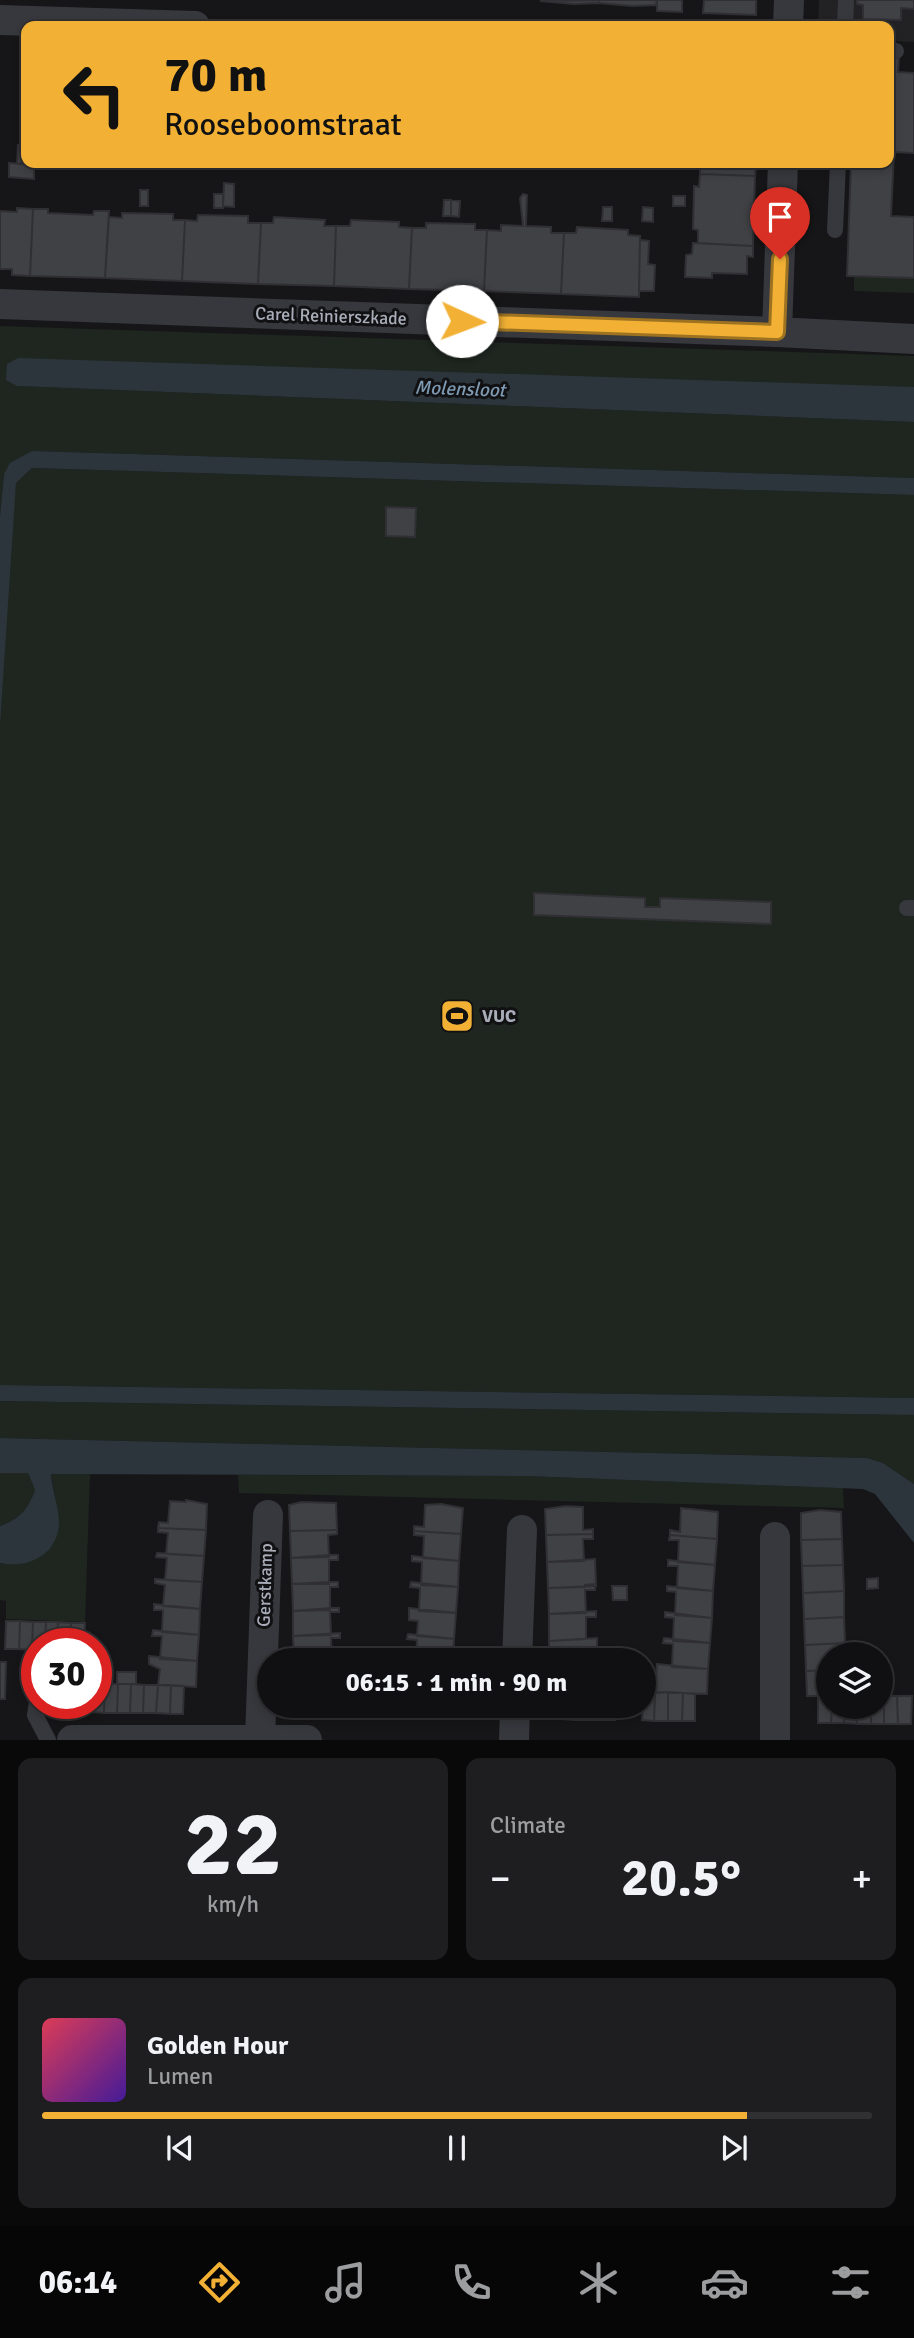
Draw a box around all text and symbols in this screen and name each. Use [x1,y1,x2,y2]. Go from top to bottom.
text: 70 m [164,45,267,105]
icon: left [49,49,140,140]
text: Rooseboomstraat [164,105,402,144]
pin [750,187,810,259]
icon: arrive [761,198,799,236]
position arrow [425,284,499,358]
street label: Carel Reinierszkade [255,302,407,330]
water label: Molensloot [414,375,508,403]
sports icon: VUC [438,997,476,1035]
place label: VUC [482,1005,516,1027]
street label: Gerstkamp [253,1543,277,1627]
speed limit sign: 30 [21,1628,112,1719]
map controls [816,1642,893,1719]
button: layers [816,1642,893,1719]
text: 06:15 · 1 min · 90 m [346,1667,567,1699]
text: 22 [184,1788,282,1901]
text: Climate [490,1811,566,1840]
text: 20.5° [621,1846,741,1910]
text: − [490,1855,511,1902]
text: + [851,1855,872,1902]
text: km/h [207,1890,259,1919]
text: Golden Hour [147,2030,288,2062]
text: Lumen [147,2062,213,2091]
icon: previous [161,2129,199,2167]
icon: pause [438,2129,476,2167]
icon: next [715,2129,753,2167]
icon: directions [195,2258,244,2307]
icon: music [321,2258,370,2307]
icon: phone [447,2258,496,2307]
icon: climate [574,2258,623,2307]
icon: car [700,2258,749,2307]
icon: filters [826,2258,875,2307]
text: 06:14 [39,2263,117,2302]

